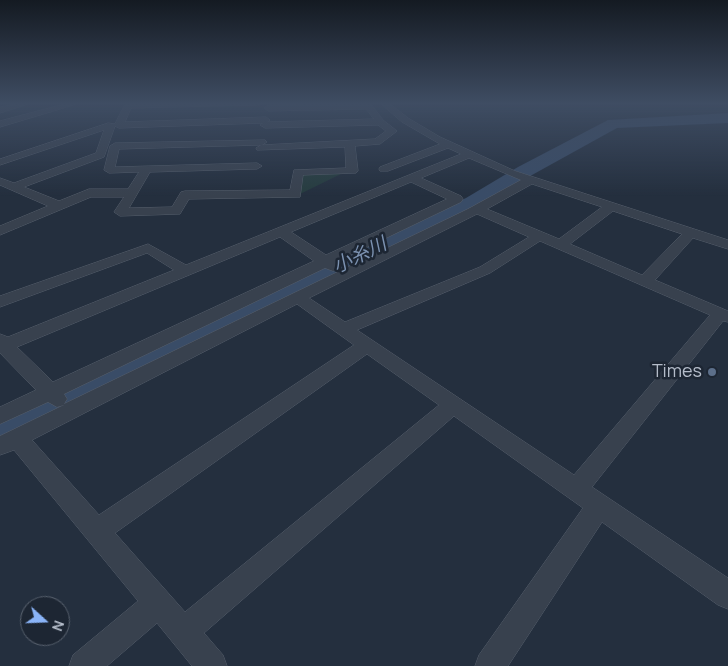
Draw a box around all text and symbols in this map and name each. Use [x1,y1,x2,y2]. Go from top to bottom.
water label: 小糸川 [329,233,391,279]
place label: Times [652,361,702,383]
marker: Times [706,366,718,378]
north arrow [20,596,70,646]
text: N [48,618,69,634]

